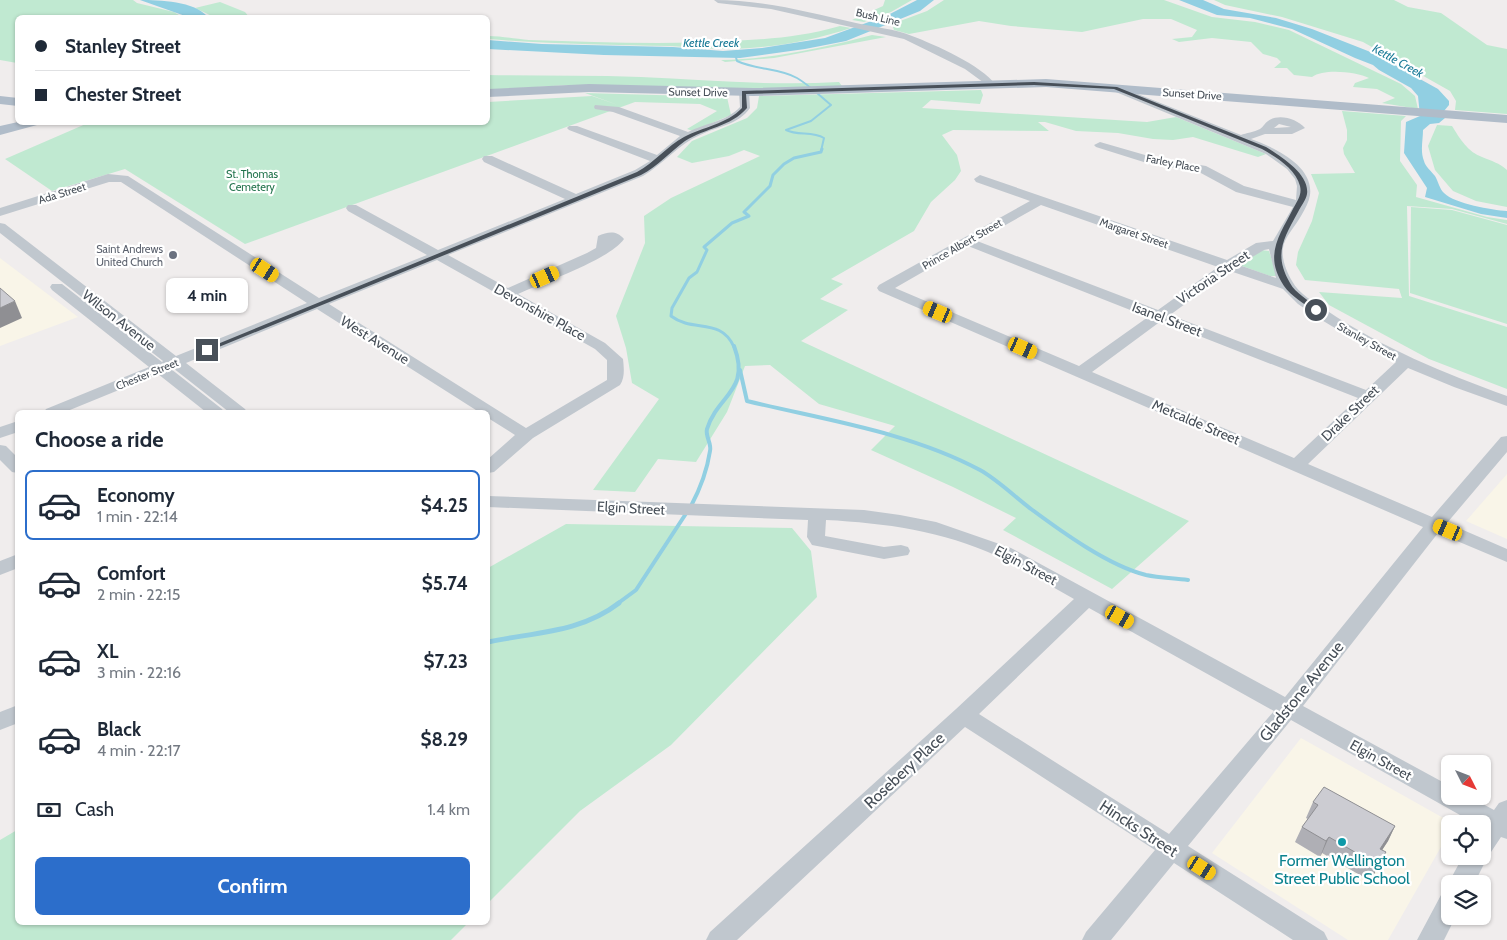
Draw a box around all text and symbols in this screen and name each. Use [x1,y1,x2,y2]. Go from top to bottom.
street label: Bush Line [855,5,902,29]
text: Stanley Street [65,35,181,58]
water label: Kettle Creek [683,35,740,50]
water label: Kettle Creek [1370,40,1427,81]
text: Chester Street [65,83,181,106]
street label: Sunset Drive [668,84,728,100]
street label: Sunset Drive [1162,85,1222,103]
street label: Farley Place [1145,151,1202,175]
park label: St. Thomas Cemetery [226,167,278,194]
street label: Ada Street [37,179,88,207]
street label: Prince Albert Street [919,215,1005,273]
street label: Margaret Street [1098,215,1170,251]
place label: Saint Andrews United Church [96,242,163,269]
street label: Victoria Street [1173,246,1253,308]
marker: Saint Andrews United Church [167,249,179,261]
car [248,256,281,284]
car [528,264,561,290]
callout: 4 min [166,278,248,312]
street label: Devonshire Place [491,279,589,345]
street label: Wilson Avenue [79,286,159,354]
text: 4 min [187,286,227,305]
street label: Isanel Street [1130,297,1205,341]
car [921,299,954,325]
route start [1305,299,1327,321]
street label: West Avenue [337,312,413,368]
street label: Stanley Street [1335,319,1399,363]
car [1006,335,1039,361]
route end [196,339,218,361]
street label: Chester Street [114,355,181,393]
street label: Drake Street [1317,381,1383,445]
street label: Metcalde Street [1149,395,1243,449]
text: Choose a ride [35,426,164,453]
icon: car [37,483,82,528]
text: Economy [97,484,175,507]
text: $4.25 [421,494,468,517]
street label: Elgin Street [596,497,666,519]
text: 1 min · 22:14 [97,507,178,526]
car [1431,517,1464,543]
street label: Elgin Street [992,541,1061,589]
icon: car [37,561,82,606]
text: Comfort [97,562,166,585]
text: $5.74 [422,572,468,595]
text: 2 min · 22:15 [97,585,180,604]
car [1103,603,1136,631]
street label: Gladstone Avenue [1255,637,1348,745]
icon: car [37,639,82,684]
text: XL [97,640,118,663]
text: $7.23 [423,650,468,673]
text: 3 min · 22:16 [97,663,181,682]
icon: car [37,717,82,762]
text: Black [97,718,141,741]
text: $8.29 [421,728,468,751]
street label: Rosebery Place [860,728,948,812]
street label: Elgin Street [1347,736,1415,785]
text: 4 min · 22:17 [97,741,181,760]
north arrow [1441,755,1491,805]
map controls [1441,755,1491,925]
icon: cash [35,796,63,824]
street label: Hincks Street [1096,796,1182,861]
text: Cash [75,798,114,821]
text: 1.4 km [427,800,470,819]
button: locate [1441,815,1491,865]
marker: Former Wellington Street Public School [1336,836,1348,848]
place label: Former Wellington Street Public School [1274,851,1410,888]
car [1185,854,1218,882]
button: Confirm [35,857,470,915]
button: layers [1441,875,1491,925]

